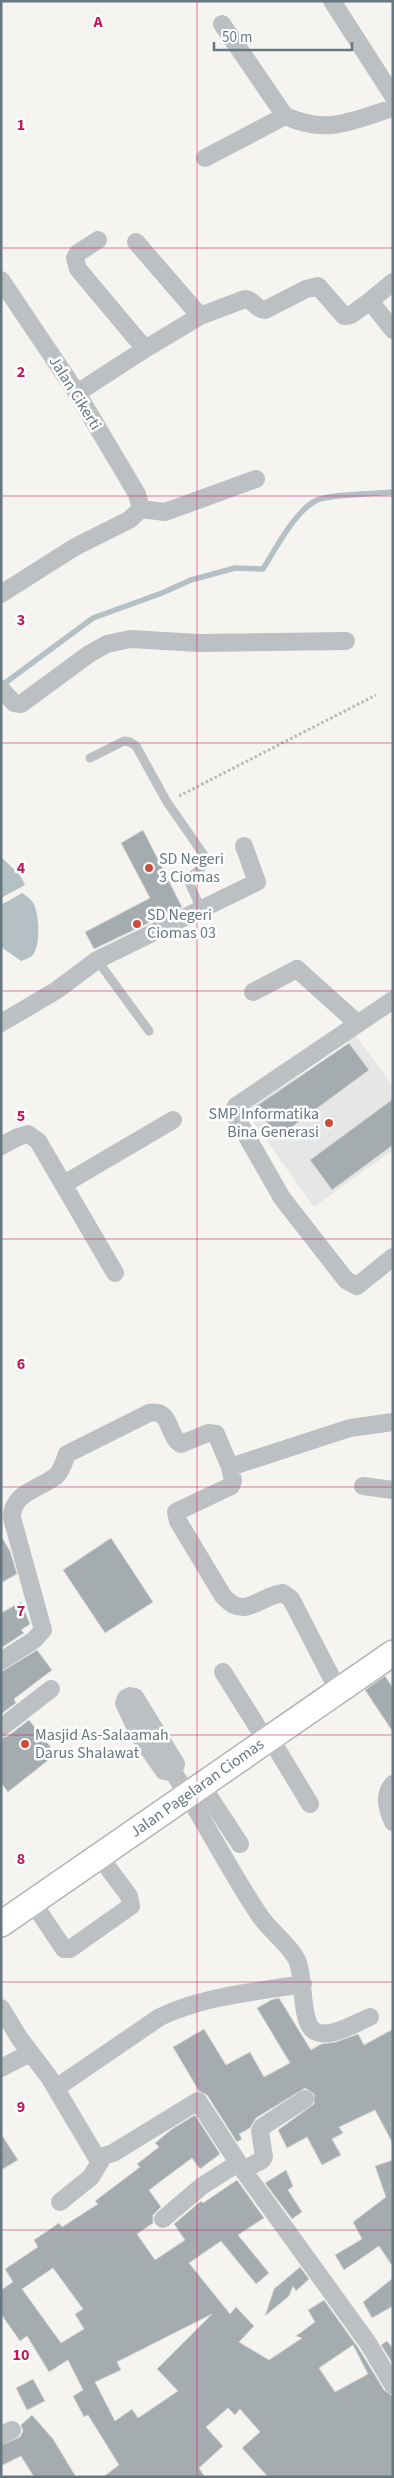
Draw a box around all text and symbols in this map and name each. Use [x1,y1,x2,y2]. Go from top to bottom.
text: A [92,11,103,33]
scale bar [214,20,352,52]
text: 50 m [222,27,252,48]
text: 1 [17,114,25,136]
street label: Jalan Cikerti [44,352,106,434]
text: 2 [17,361,25,383]
text: 3 [17,609,25,631]
place label: SD Negeri 3 Ciomas [159,848,224,888]
text: 4 [17,857,26,879]
marker: SD Negeri 3 Ciomas [143,862,155,874]
place label: SD Negeri Ciomas 03 [147,904,216,944]
marker: SD Negeri Ciomas 03 [131,918,143,930]
place label: SMP Informatika Bina Generasi [209,1103,319,1143]
text: 5 [17,1105,25,1127]
marker: SMP Informatika Bina Generasi [323,1117,335,1129]
text: 6 [17,1353,25,1375]
text: 7 [17,1600,25,1622]
place label: Masjid As-Salaamah Darus Shalawat [35,1724,169,1764]
street label: Jalan Pagelaran Ciomas [126,1733,269,1843]
marker: Masjid As-Salaamah Darus Shalawat [19,1738,31,1750]
text: 8 [17,1848,25,1870]
text: 9 [17,2096,25,2118]
text: 10 [13,2344,29,2366]

